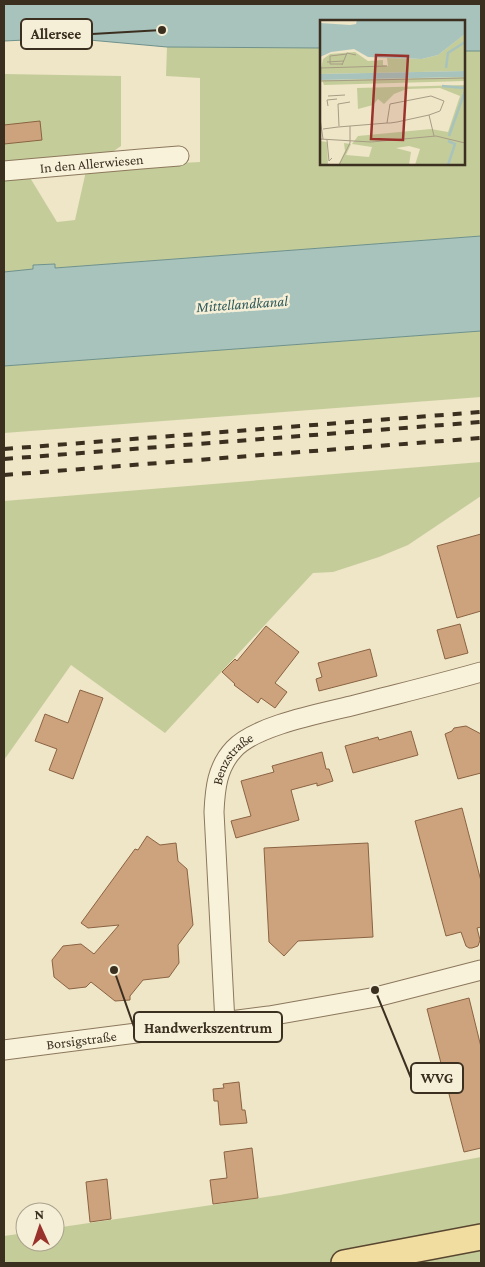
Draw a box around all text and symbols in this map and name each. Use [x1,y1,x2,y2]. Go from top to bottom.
callout: Allersee [21,19,92,49]
inset map [320,20,465,165]
text: Allersee [30,26,81,42]
street label: In den Allerwiesen [39,151,145,176]
water label: Mittellandkanal [195,293,289,315]
street label: Benzstraße [209,729,256,786]
callout: Handwerkszentrum [134,1012,282,1042]
text: Handwerkszentrum [144,1020,272,1036]
street label: Borsigstraße [45,1028,117,1053]
callout: WVG [411,1063,463,1093]
text: WVG [420,1070,454,1086]
north arrow [15,1202,65,1252]
text: N [34,1206,45,1222]

